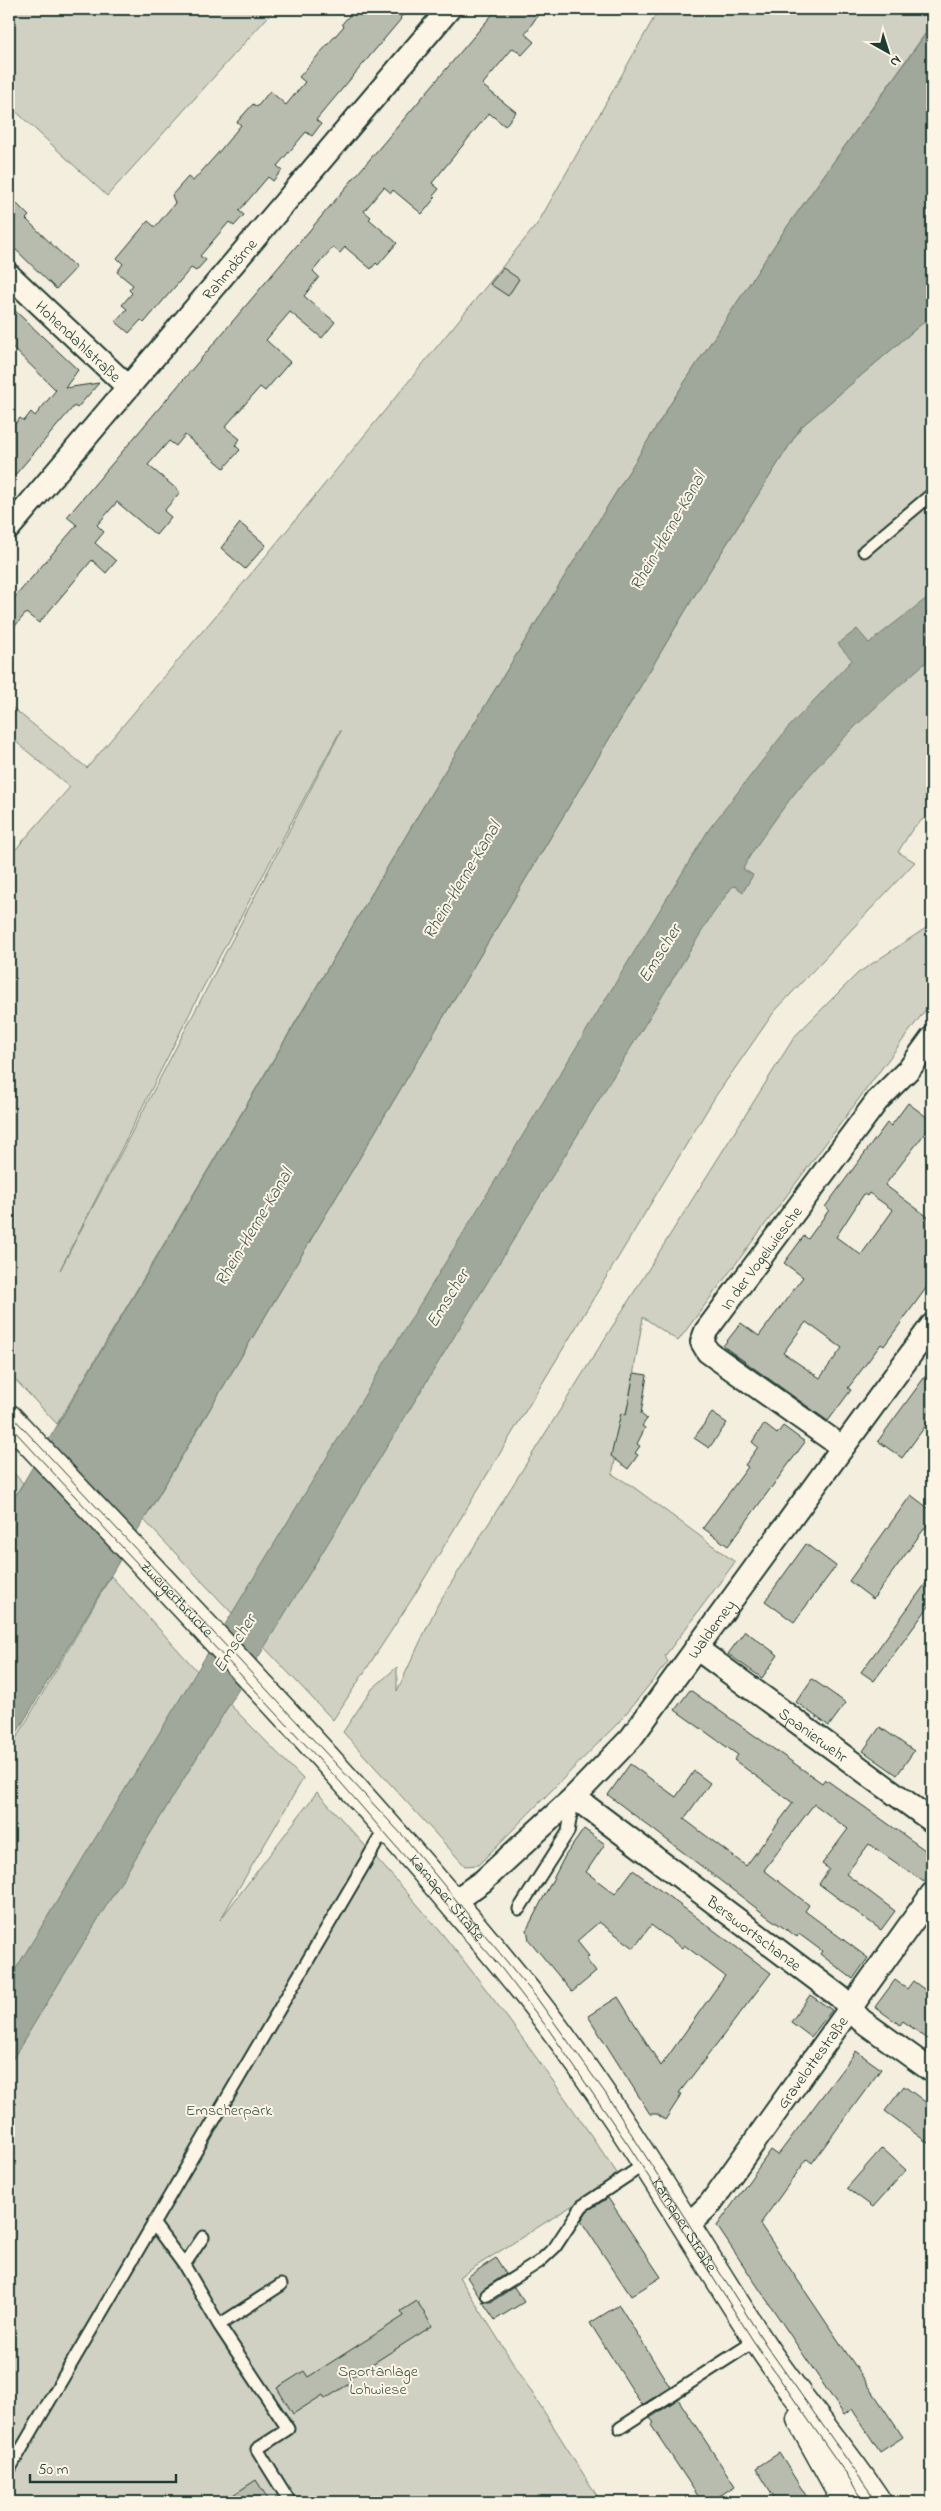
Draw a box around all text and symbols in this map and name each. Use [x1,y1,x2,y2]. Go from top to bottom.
north arrow [864,28,914,78]
text: N [885,50,906,72]
street label: Rahmdörne [197,233,264,306]
street label: Hohendahlstraße [29,296,127,389]
water label: Rhein-Herne-Kanal [624,466,714,596]
water label: Rhein-Herne-Kanal [417,816,509,945]
water label: Emscher [633,918,690,988]
water label: Rhein-Herne-Kanal [209,1163,301,1292]
street label: In der Vogelwiesche [715,1201,809,1316]
water label: Emscher [421,1263,478,1333]
street label: Zweigertbrücke [134,1555,219,1644]
street label: Waldemey [683,1595,742,1664]
water label: Emscher [208,1608,265,1678]
street label: Spanierwehr [773,1702,852,1770]
street label: Karnaper Straße [402,1850,491,1948]
street label: Berswortschanze [700,1890,807,1979]
street label: Gravelottestraße [772,2011,855,2114]
park label: Emscherpark [186,2099,273,2123]
street label: Karnaper Straße [645,2174,723,2278]
park label: Sportanlage Lohwiese [338,2360,419,2402]
scale bar [30,2451,176,2483]
text: 50 m [38,2459,69,2481]

